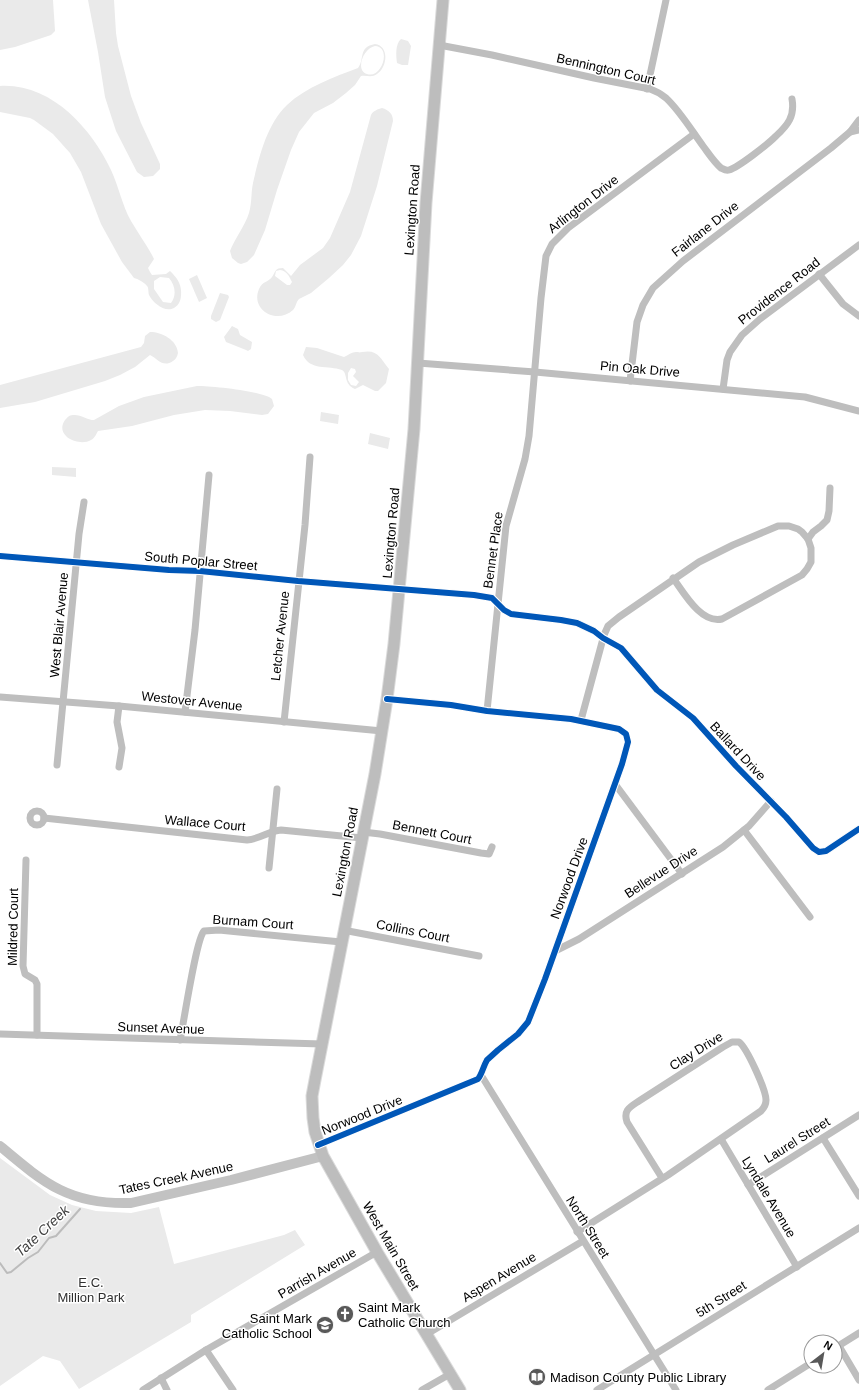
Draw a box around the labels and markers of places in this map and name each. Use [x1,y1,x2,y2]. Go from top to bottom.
place label: Saint Mark Catholic Church [358,1300,451,1330]
church icon: Saint Mark Catholic Church [335,1304,355,1324]
place label: Saint Mark Catholic School [222,1311,312,1341]
school or university icon: Saint Mark Catholic School [315,1315,335,1335]
library icon: Madison County Public Library [527,1367,547,1387]
place label: Madison County Public Library [550,1370,727,1385]

